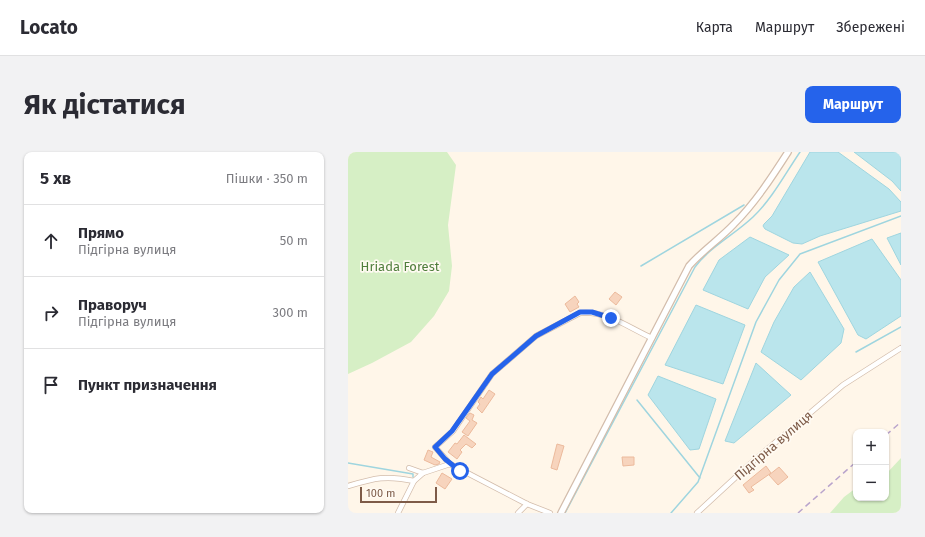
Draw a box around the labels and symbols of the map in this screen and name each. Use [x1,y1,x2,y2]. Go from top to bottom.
park label: Hriada Forest [361,259,440,274]
route end [602,309,620,327]
street label: Підгірна вулиця [731,407,815,483]
route start [451,462,469,480]
scale bar [360,485,437,504]

